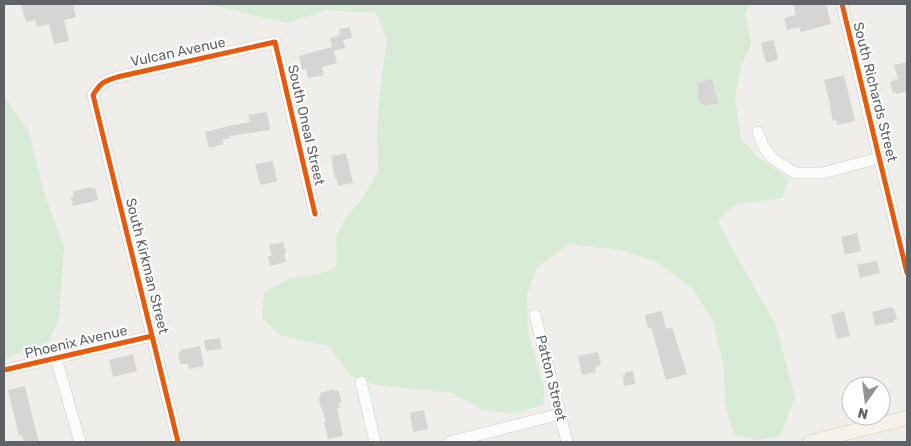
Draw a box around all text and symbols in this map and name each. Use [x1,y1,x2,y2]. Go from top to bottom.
street label: South Richards Street [849,20,901,164]
street label: Vulcan Avenue [129,34,227,70]
street label: South Oneal Street [284,63,328,188]
street label: South Kirkman Street [122,196,172,336]
street label: Phoenix Avenue [23,322,129,362]
street label: Patton Street [532,333,570,423]
north arrow [841,376,891,426]
text: N [856,404,870,423]

